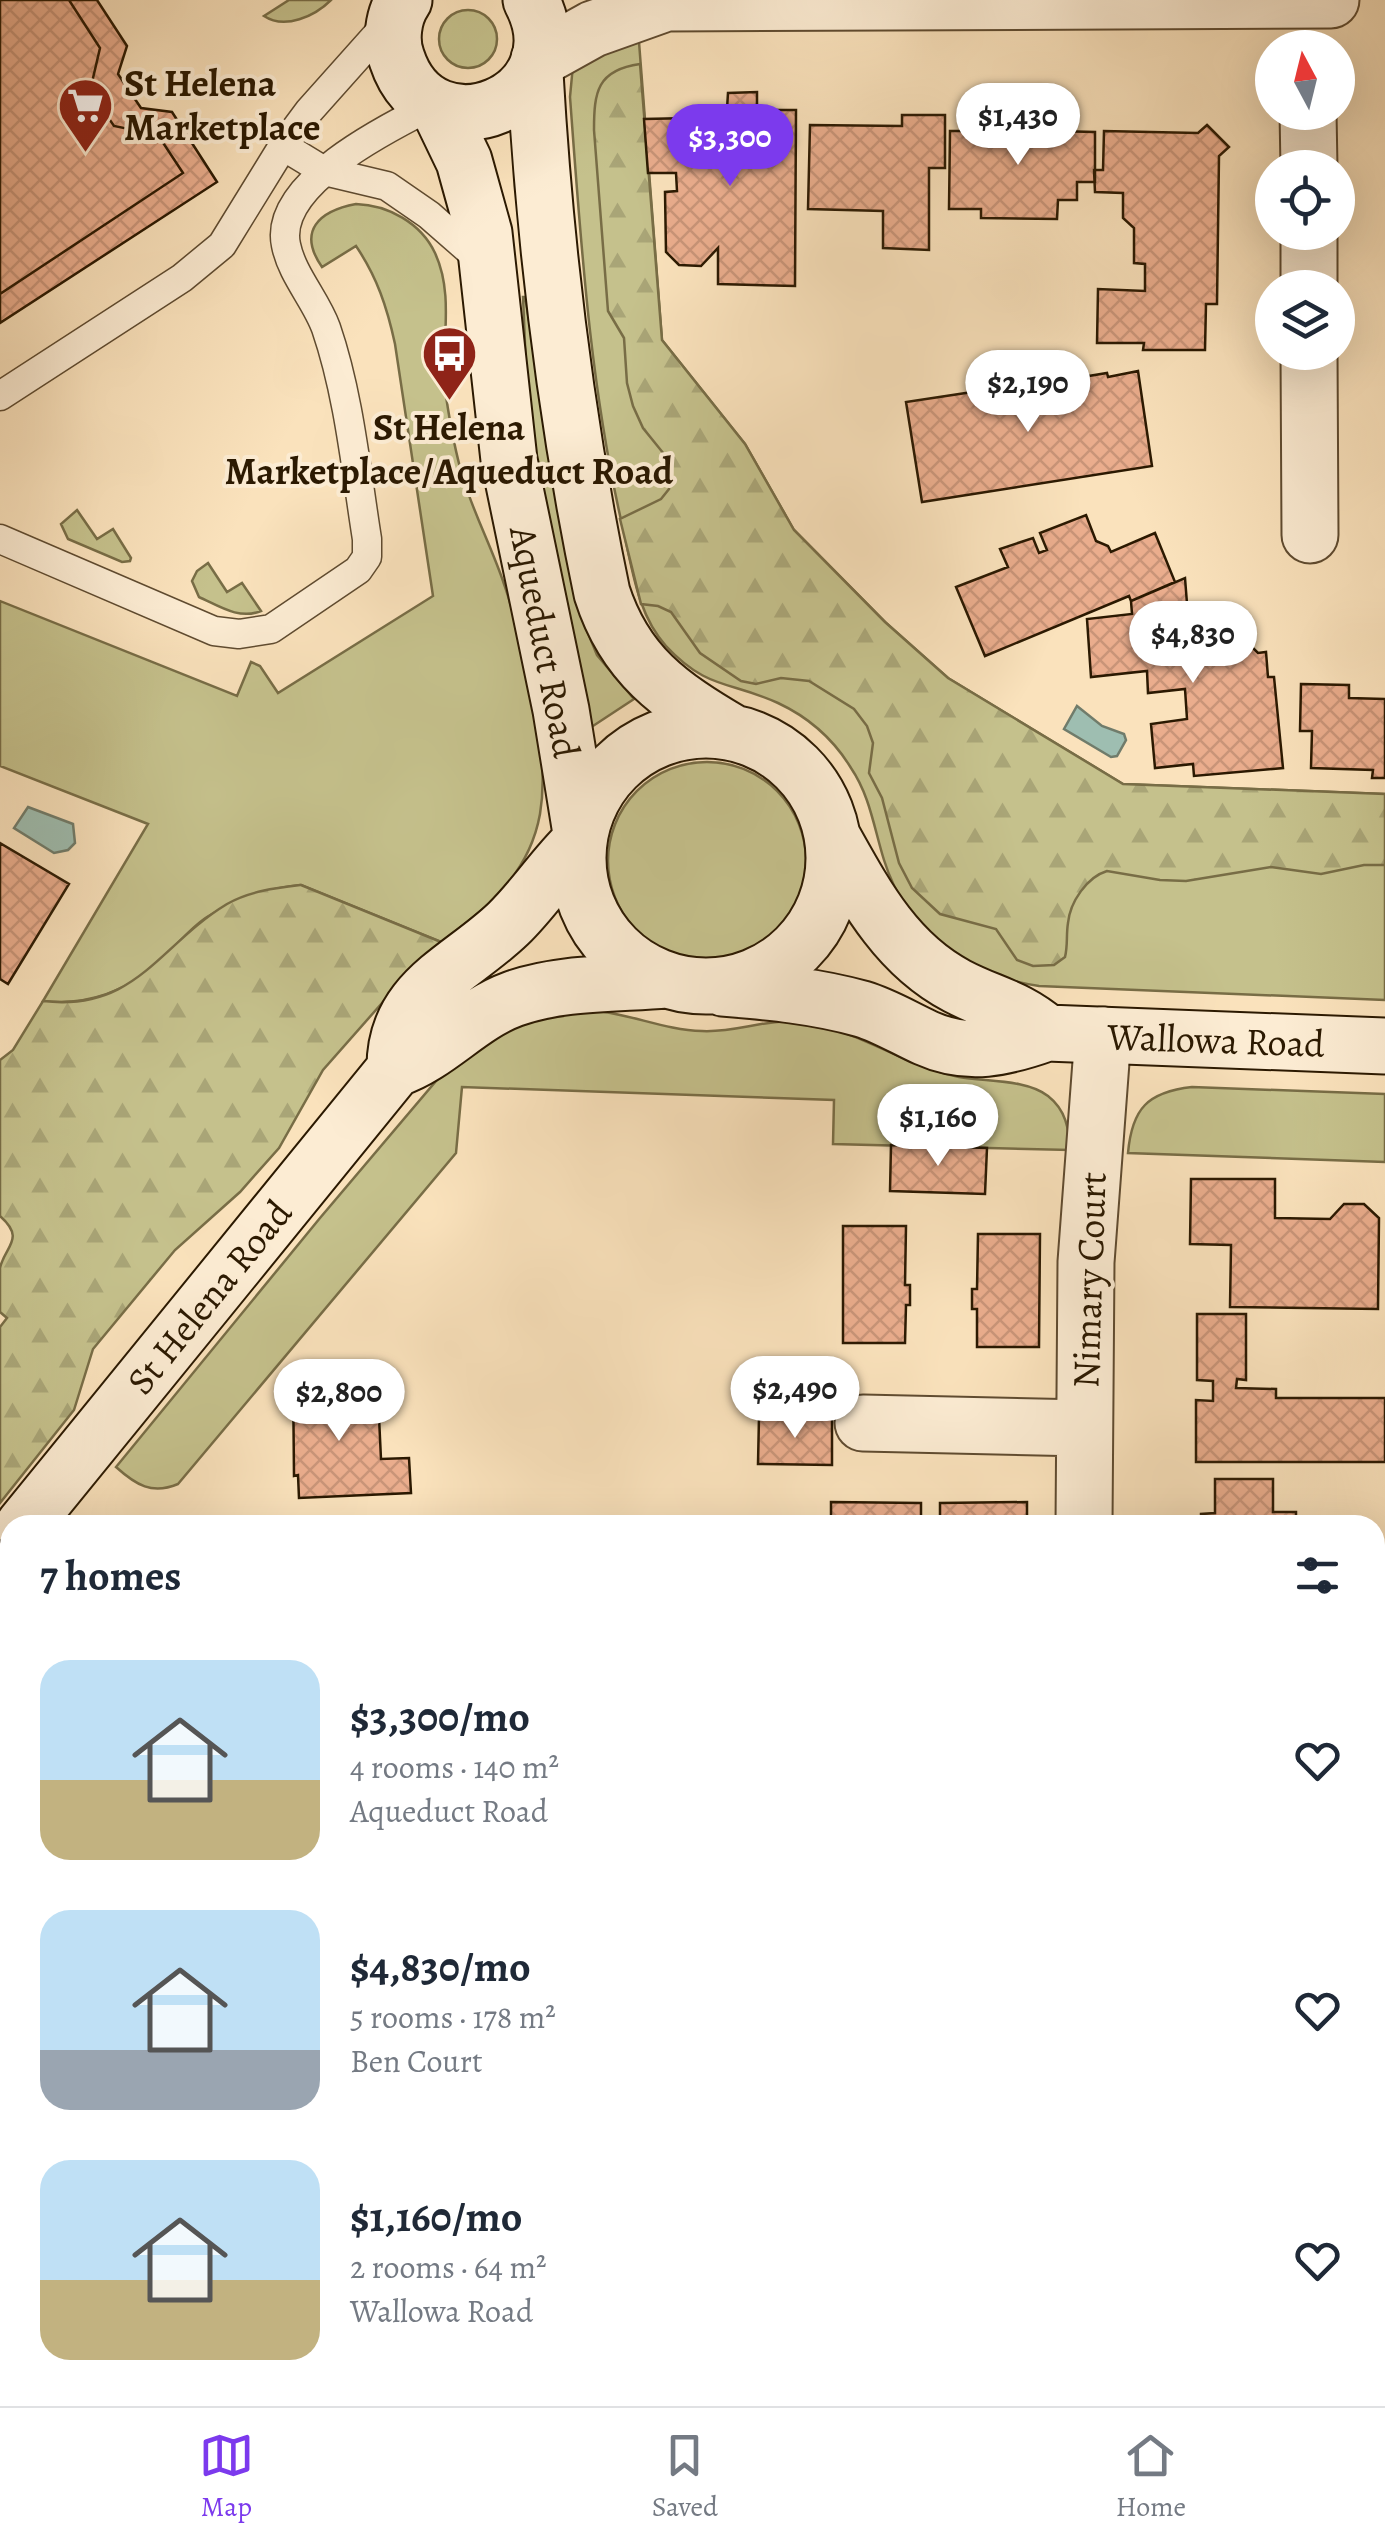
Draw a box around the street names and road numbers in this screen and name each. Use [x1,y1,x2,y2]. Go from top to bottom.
street label: Aqueduct Road [497,521,593,763]
street label: Wallowa Road [1105,1010,1326,1070]
street label: Nimary Court [1059,1171,1119,1389]
street label: St Helena Road [114,1188,304,1405]

